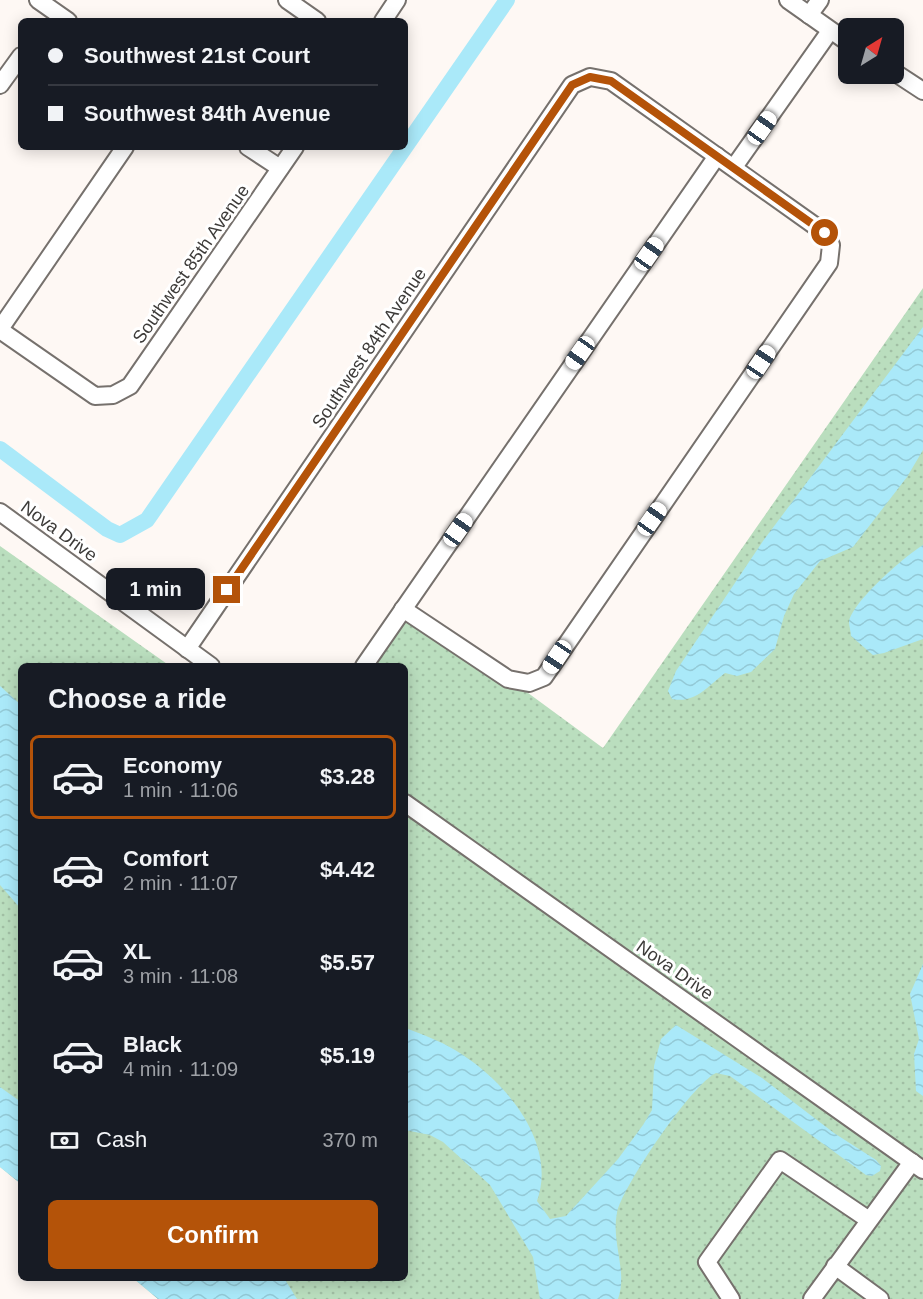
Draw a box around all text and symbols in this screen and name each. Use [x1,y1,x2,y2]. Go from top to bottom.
north arrow [838,18,904,84]
map controls [838,18,904,84]
text: Southwest 21st Court [84,43,310,68]
text: Southwest 84th Avenue [84,101,331,126]
car [744,108,780,148]
street label: Southwest 85th Avenue [129,181,253,347]
route start [811,219,838,246]
car [631,234,667,274]
street label: Southwest 84th Avenue [308,264,430,432]
car [562,333,598,373]
car [743,342,779,382]
street label: Nova Drive [17,497,101,565]
car [634,499,670,539]
car [440,510,476,550]
callout: 1 min [107,569,206,611]
route end [213,576,240,603]
text: 1 min [129,578,182,600]
car [539,637,575,677]
text: Choose a ride [48,684,227,714]
icon: car [51,750,105,804]
text: Economy [123,753,222,778]
text: $3.28 [320,764,375,789]
text: 1 min · 11:06 [123,779,238,801]
icon: car [51,843,105,897]
text: Comfort [123,846,209,871]
text: $4.42 [320,857,375,882]
text: 2 min · 11:07 [123,872,238,894]
icon: car [51,936,105,990]
street label: Nova Drive [633,936,717,1004]
text: XL [123,939,151,964]
text: $5.57 [320,950,375,975]
text: 3 min · 11:08 [123,965,238,987]
icon: car [51,1029,105,1083]
text: Black [123,1032,182,1057]
text: $5.19 [320,1043,375,1068]
text: 4 min · 11:09 [123,1058,238,1080]
icon: cash [48,1124,81,1157]
text: Cash [96,1127,147,1152]
text: 370 m [322,1129,378,1151]
button: Confirm [48,1200,378,1269]

